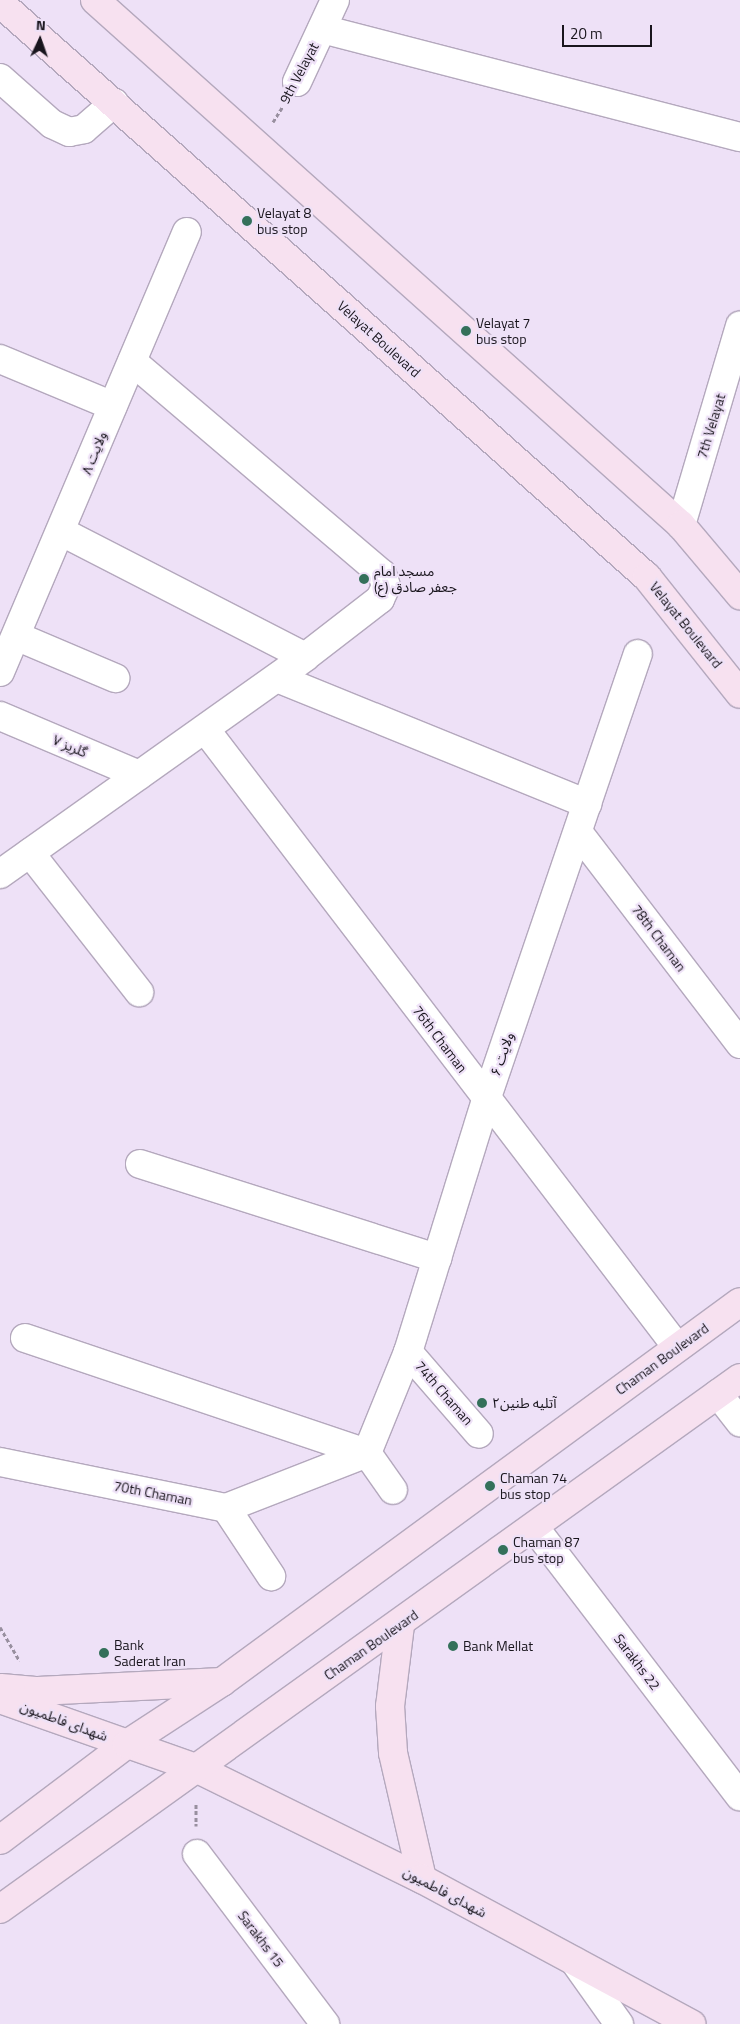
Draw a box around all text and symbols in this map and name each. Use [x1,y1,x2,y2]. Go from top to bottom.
text: N [35,14,46,35]
north arrow [15,15,65,65]
scale bar [565,15,655,47]
text: 20 m [570,22,603,45]
street label: 9th Velayat [276,40,322,106]
place label: Velayat 8 bus stop [257,205,311,238]
marker: Velayat 8 bus stop [241,215,253,227]
street label: Velayat Boulevard [334,297,424,381]
place label: Velayat 7 bus stop [476,315,530,348]
marker: Velayat 7 bus stop [460,325,472,337]
street label: 7th Velayat [693,392,729,460]
street label: ولایت ۸ [78,429,110,477]
place label: مسجد امام جعفر صادق (ع) [374,563,457,596]
marker: مسجد امام جعفر صادق (ع) [358,573,370,585]
street label: Velayat Boulevard [646,579,726,671]
street label: گلریز ۷ [50,731,90,761]
street label: 78th Chaman [628,901,690,975]
street label: 76th Chaman [409,1002,471,1076]
street label: ولایت ۶ [487,1030,517,1078]
street label: Chaman Boulevard [612,1320,712,1398]
street label: 74th Chaman [412,1357,476,1429]
place label: آتلیه طنین۲ [492,1395,557,1411]
marker: آتلیه طنین۲ [476,1397,488,1409]
place label: Chaman 74 bus stop [500,1470,567,1502]
street label: 70th Chaman [112,1477,194,1509]
marker: Chaman 74 bus stop [484,1480,496,1492]
place label: Chaman 87 bus stop [513,1534,580,1566]
marker: Chaman 87 bus stop [497,1544,509,1556]
street label: Chaman Boulevard [321,1606,421,1684]
street label: Sarakhs 22 [610,1631,664,1693]
place label: Bank Saderat Iran [114,1637,186,1670]
place label: Bank Mellat [463,1638,533,1654]
marker: Bank Mellat [447,1640,459,1652]
marker: Bank Saderat Iran [98,1647,110,1659]
street label: شهدای فاطمیون [18,1697,110,1745]
street label: شهدای فاطمیون [400,1863,490,1921]
street label: Sarakhs 15 [234,1908,288,1970]

